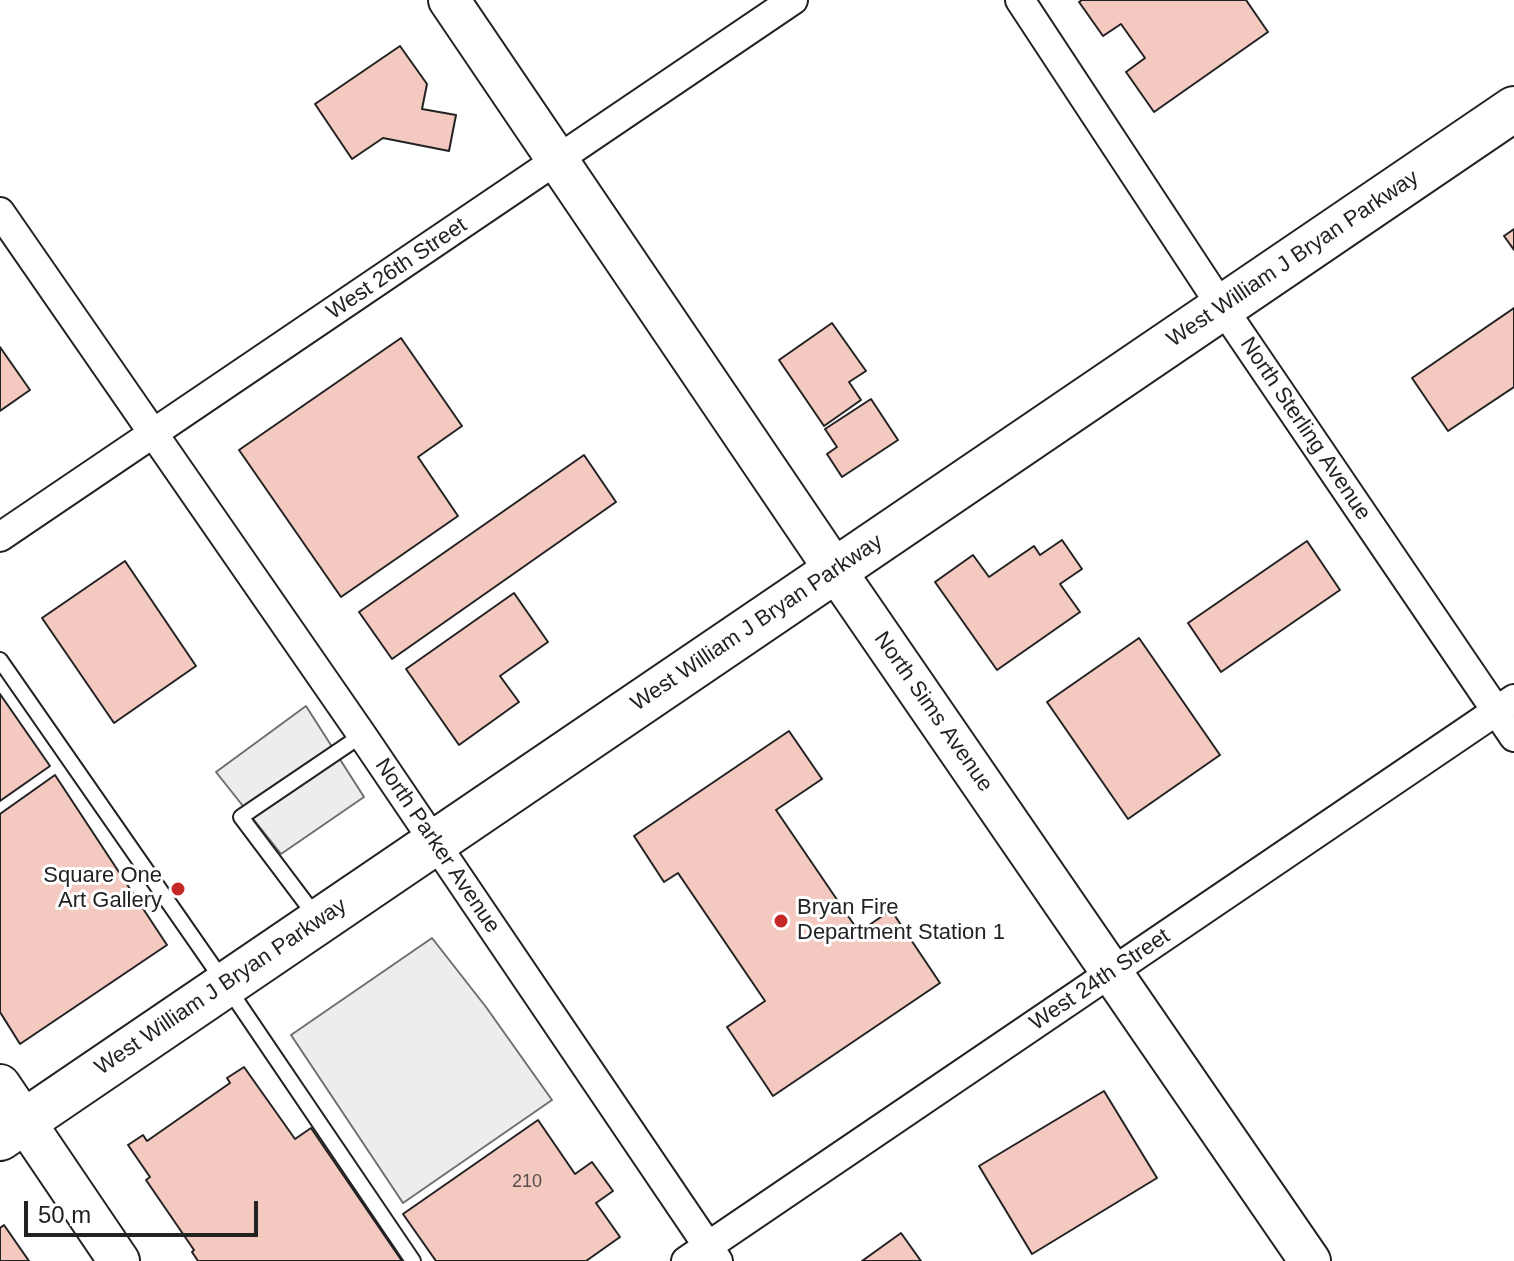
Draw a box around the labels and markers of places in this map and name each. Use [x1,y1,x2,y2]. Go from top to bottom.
place label: Square One Art Gallery [43,863,162,914]
marker: Square One Art Gallery [169,880,187,898]
place label: Bryan Fire Department Station 1 [797,895,1005,946]
marker: Bryan Fire Department Station 1 [772,912,790,930]

